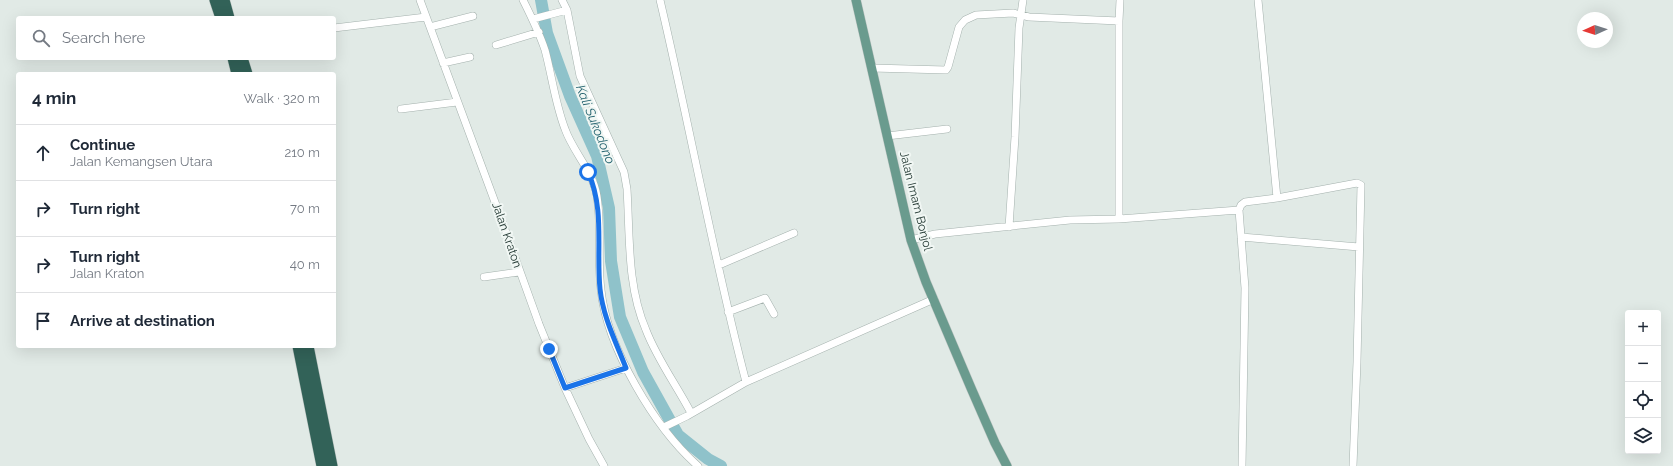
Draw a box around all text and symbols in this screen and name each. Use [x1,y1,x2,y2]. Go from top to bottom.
north arrow [1577,12,1613,48]
search box [16,16,336,60]
icon: search [30,27,52,49]
text: Search here [62,29,145,47]
water label: Kali Sukodono [573,82,618,166]
text: 4 min [32,88,76,108]
text: Walk · 320 m [244,91,320,106]
text: Continue [70,136,135,154]
icon: ahead [32,142,54,164]
text: 210 m [284,145,320,160]
street label: Jalan Imam Bonjol [897,150,935,253]
text: Jalan Kemangsen Utara [70,154,213,169]
route start [579,163,597,181]
icon: right [32,198,54,220]
text: Turn right [70,200,140,218]
street label: Jalan Kraton [489,200,525,270]
text: 70 m [290,201,320,216]
text: Turn right [70,248,140,266]
icon: right [32,254,54,276]
text: 40 m [290,257,320,272]
text: Jalan Kraton [70,266,144,281]
icon: arrive [32,310,54,332]
map controls [1625,310,1661,454]
button: + [1625,310,1661,346]
text: Arrive at destination [70,312,215,330]
route end [540,340,558,358]
button: − [1625,346,1661,382]
button: locate [1625,382,1661,418]
button: layers [1625,418,1661,454]

